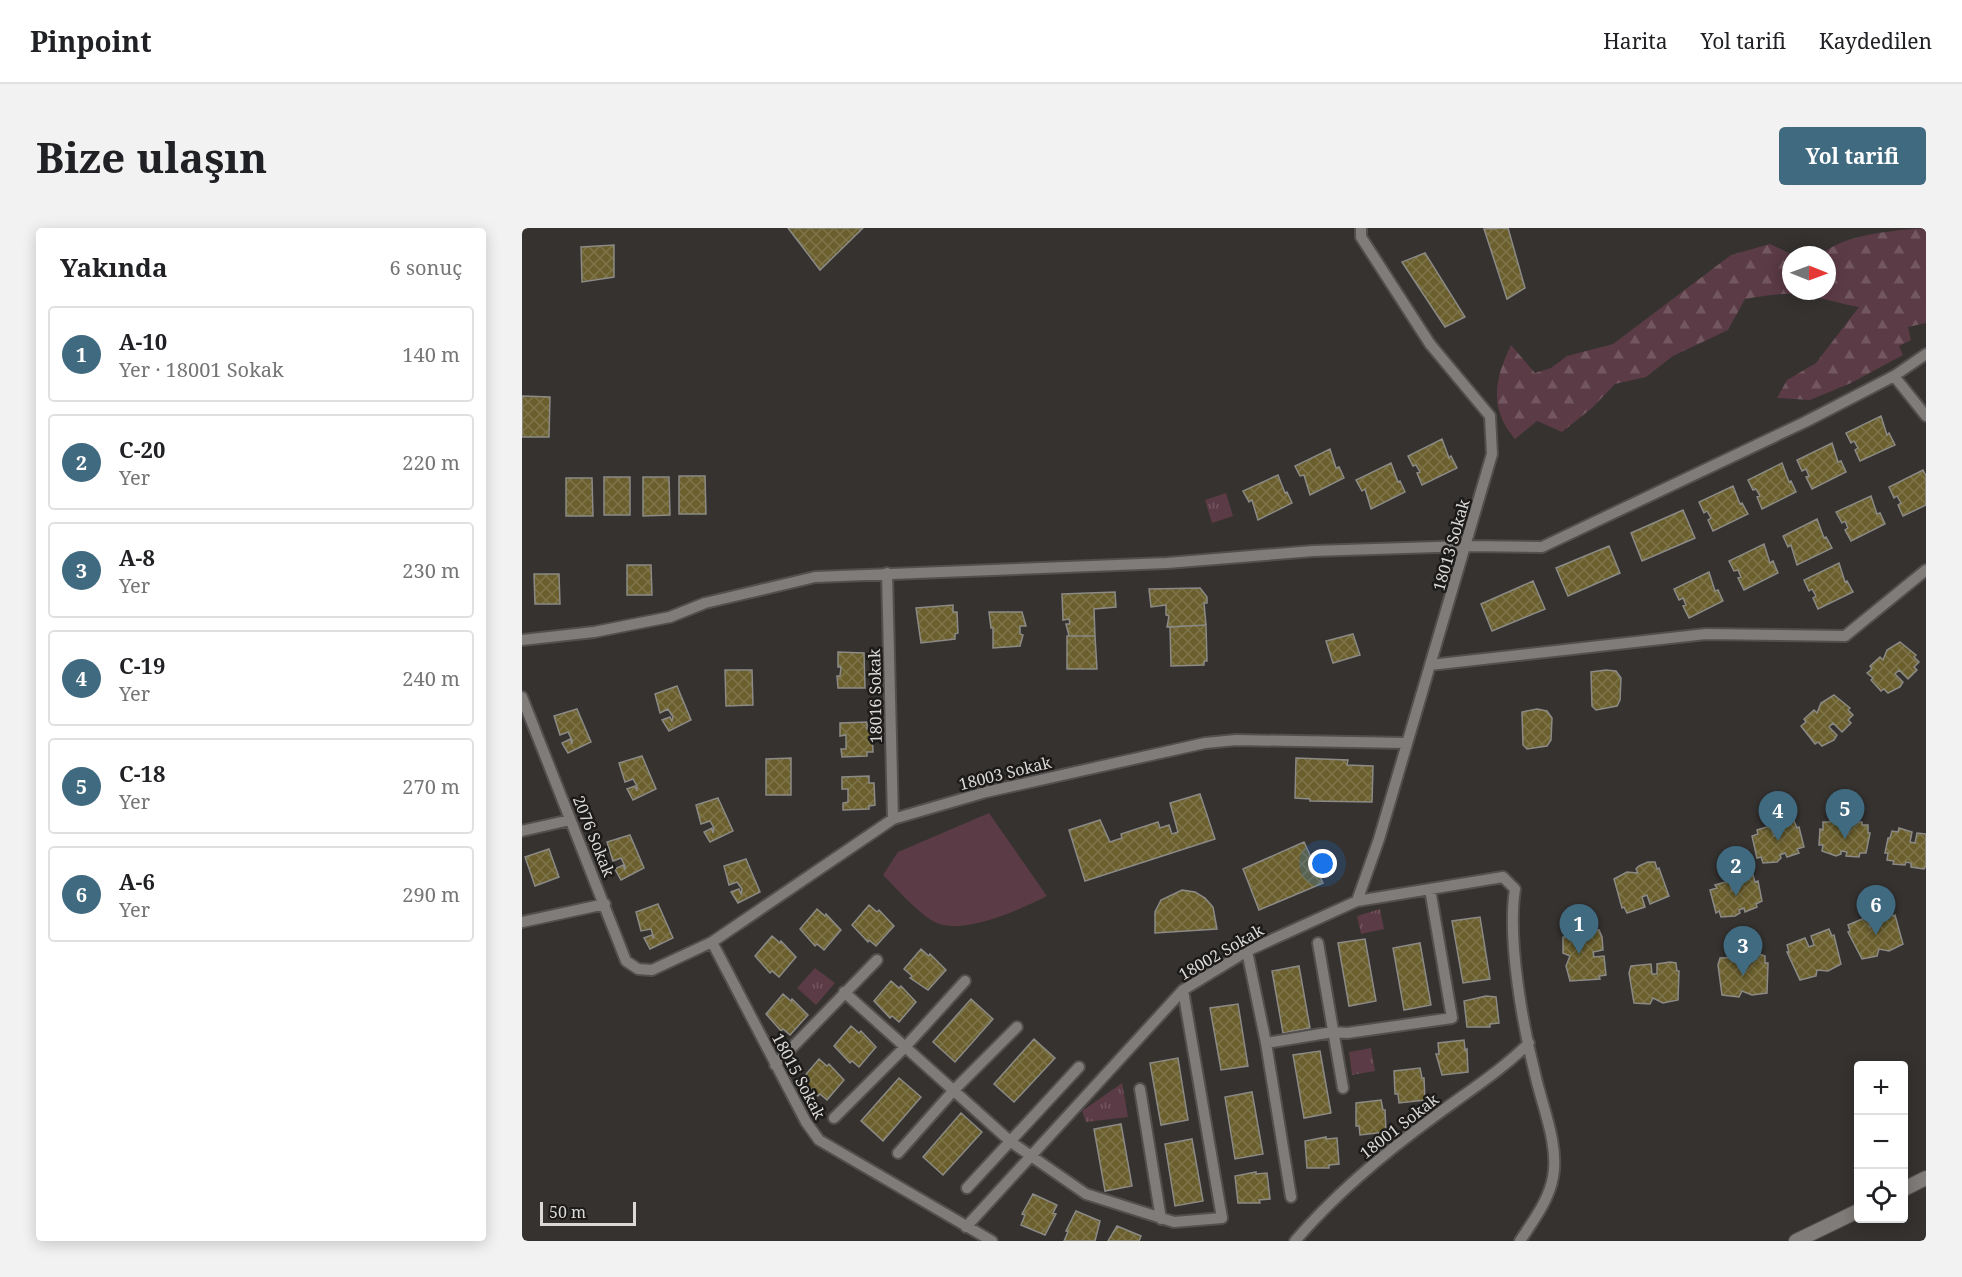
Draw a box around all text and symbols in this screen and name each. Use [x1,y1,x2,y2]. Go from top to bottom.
text: Pinpoint [30,22,152,60]
text: Harita [1603,27,1667,55]
text: Yol tarifi [1700,27,1786,55]
text: Kaydedilen [1819,27,1932,55]
button: Yol tarifi [1779,127,1926,185]
text: Bize ulaşın [36,128,267,185]
north arrow [1782,246,1836,300]
text: Yakında [60,249,168,285]
text: 6 sonuç [390,254,462,281]
text: A-10 [119,326,167,356]
text: 1 [76,341,87,368]
text: 140 m [402,341,460,368]
text: Yer · 18001 Sokak [119,356,284,383]
text: C-20 [119,434,165,464]
text: 2 [76,449,87,476]
text: 220 m [402,449,460,476]
text: Yer [119,464,150,491]
street label: 18013 Sokak [1427,496,1475,593]
text: A-8 [119,542,155,572]
text: 3 [76,557,87,584]
text: 230 m [402,557,460,584]
text: Yer [119,572,150,599]
street label: 18016 Sokak [863,648,887,743]
text: C-19 [119,650,165,680]
text: 4 [76,665,87,692]
text: 240 m [402,665,460,692]
text: Yer [119,680,150,707]
street label: 18003 Sokak [956,751,1054,795]
text: C-18 [119,758,165,788]
text: 5 [76,773,87,800]
text: 270 m [402,773,460,800]
text: Yer [119,788,150,815]
pin: 5 [1826,790,1864,839]
street label: 2076 Sokak [568,792,620,880]
pin: 4 [1758,792,1798,841]
pin: 2 [1716,846,1756,896]
your location [1308,849,1337,878]
text: A-6 [119,866,155,896]
text: 6 [76,881,87,908]
text: 290 m [402,881,460,908]
pin: 6 [1856,886,1896,935]
text: Yer [119,896,150,923]
pin: 1 [1560,904,1598,954]
street label: 18002 Sokak [1175,919,1268,985]
pin: 3 [1724,926,1762,976]
street label: 18015 Sokak [767,1029,831,1123]
map controls [1854,1061,1908,1223]
button: + [1854,1061,1908,1115]
street label: 18001 Sokak [1355,1088,1444,1164]
button: − [1854,1115,1908,1169]
button: locate [1854,1169,1908,1223]
scale bar [540,1199,636,1226]
text: 50 m [549,1201,586,1223]

